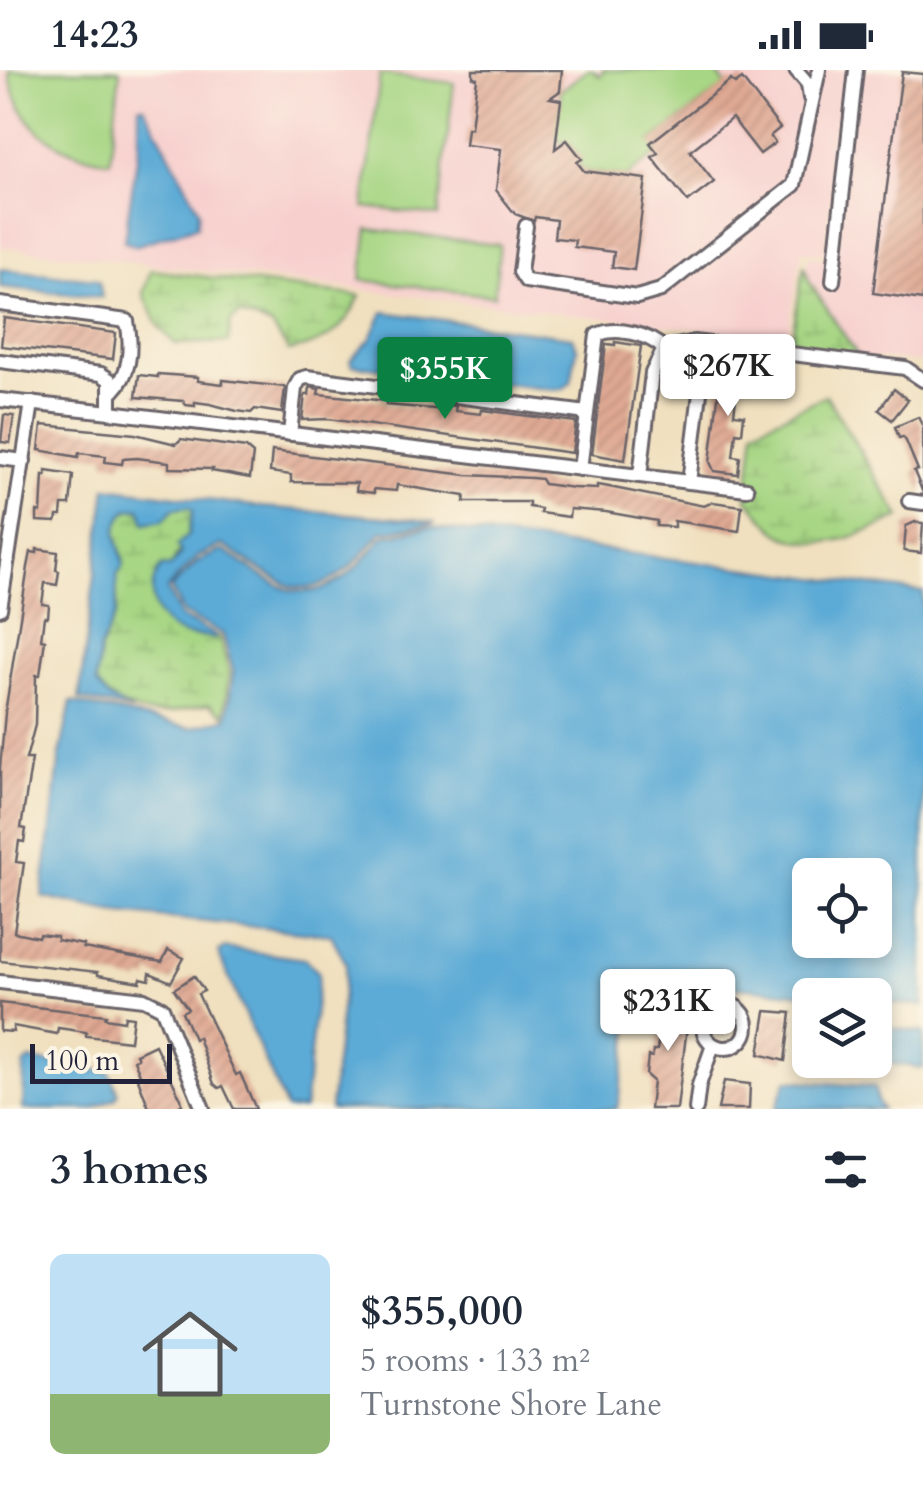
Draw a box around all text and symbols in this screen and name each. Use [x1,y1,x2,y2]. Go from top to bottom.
text: 14:23 [50,9,139,61]
pin: $267K [658,334,798,419]
pin: $355K [375,337,515,422]
text: $267K [682,344,774,388]
text: $355K [399,347,491,391]
map controls [792,858,892,1078]
button: locate [792,858,892,958]
pin: $231K [598,969,738,1054]
button: layers [792,978,892,1078]
text: $231K [622,979,714,1023]
scale bar [30,1039,172,1084]
text: 100 m [45,1042,119,1080]
text: 3 homes [50,1141,208,1198]
icon: filters [818,1142,873,1197]
text: $355,000 [360,1282,523,1339]
icon: home [130,1294,250,1414]
text: 5 rooms · 133 m² [360,1339,590,1383]
text: Turnstone Shore Lane [360,1383,662,1427]

